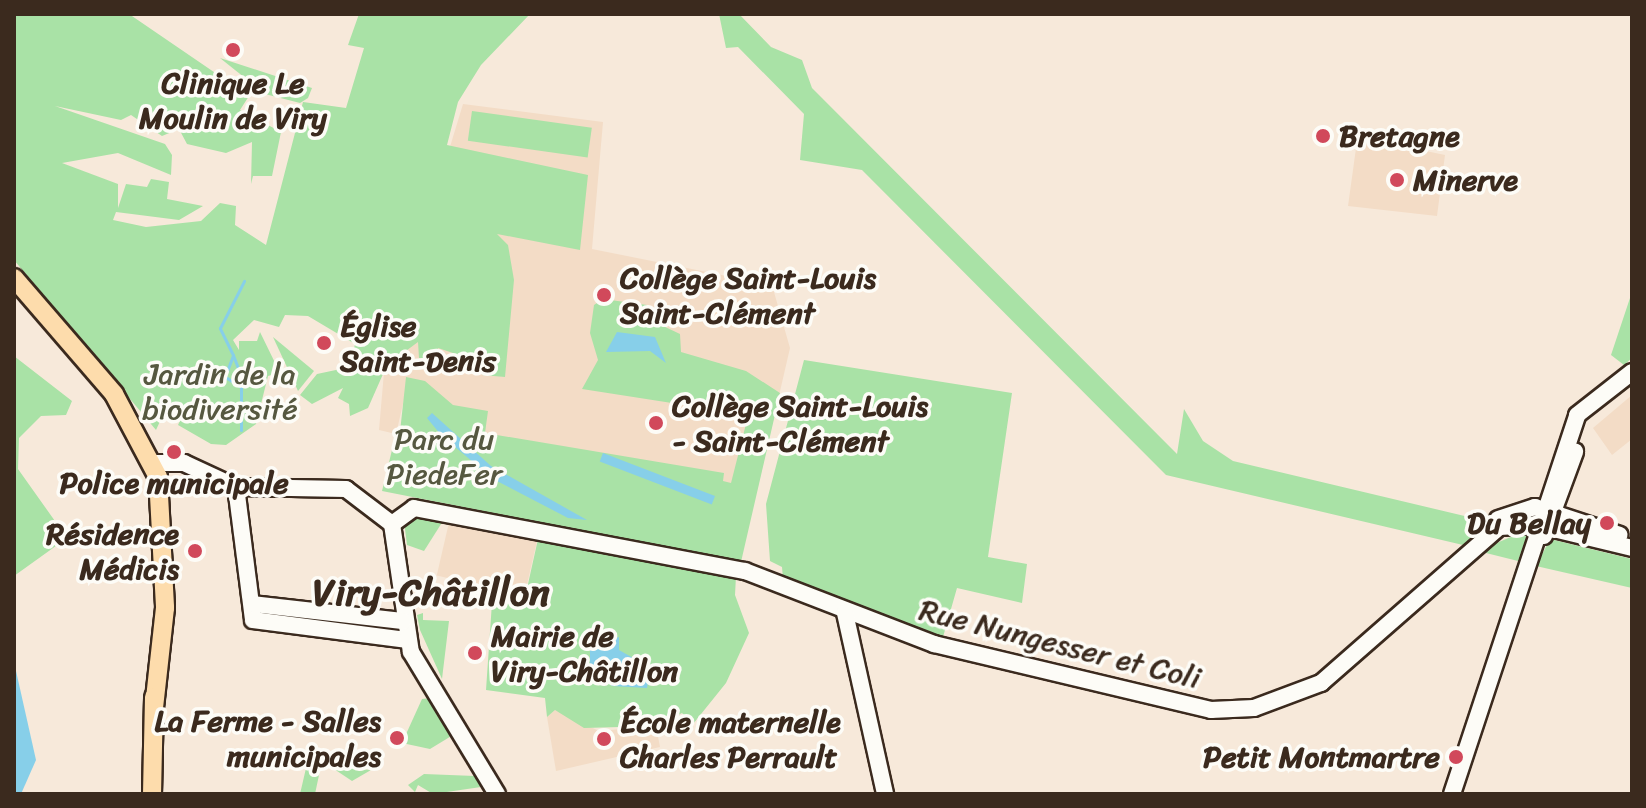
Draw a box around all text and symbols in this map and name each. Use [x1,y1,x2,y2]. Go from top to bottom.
marker: Clinique Le Moulin de Viry [222,39,244,61]
place label: Clinique Le Moulin de Viry [138,65,328,136]
place label: Bretagne [1339,118,1460,154]
marker: Bretagne [1314,127,1332,145]
place label: Minerve [1413,162,1518,198]
marker: Minerve [1388,171,1406,189]
place label: Collège Saint-Louis Saint-Clément [620,260,876,330]
marker: Collège Saint-Louis Saint-Clément [595,286,613,304]
place label: Église Saint-Denis [340,308,496,378]
marker: Église Saint-Denis [315,334,333,352]
park label: Jardin de la biodiversité [142,356,298,426]
place label: Collège Saint-Louis - Saint-Clément [672,388,928,458]
marker: Collège Saint-Louis - Saint-Clément [647,414,665,432]
park label: Parc du PiedeFer [386,421,502,492]
marker: Police municipale [165,443,183,461]
place label: Police municipale [59,465,289,501]
place label: Du Bellay [1467,505,1591,541]
marker: Du Bellay [1598,514,1616,532]
place label: Résidence Médicis [46,516,179,586]
marker: Résidence Médicis [186,542,204,560]
district label: Viry-Châtillon [312,570,550,616]
street label: Rue Nungesser et Coli [915,592,1205,696]
place label: Mairie de Viry-Châtillon [491,618,678,688]
marker: Mairie de Viry-Châtillon [466,644,484,662]
place label: La Ferme - Salles municipales [154,703,381,774]
place label: École maternelle Charles Perrault [620,704,841,774]
marker: La Ferme - Salles municipales [388,729,406,747]
marker: École maternelle Charles Perrault [595,730,613,748]
place label: Petit Montmartre [1205,739,1440,775]
marker: Petit Montmartre [1447,748,1465,766]

